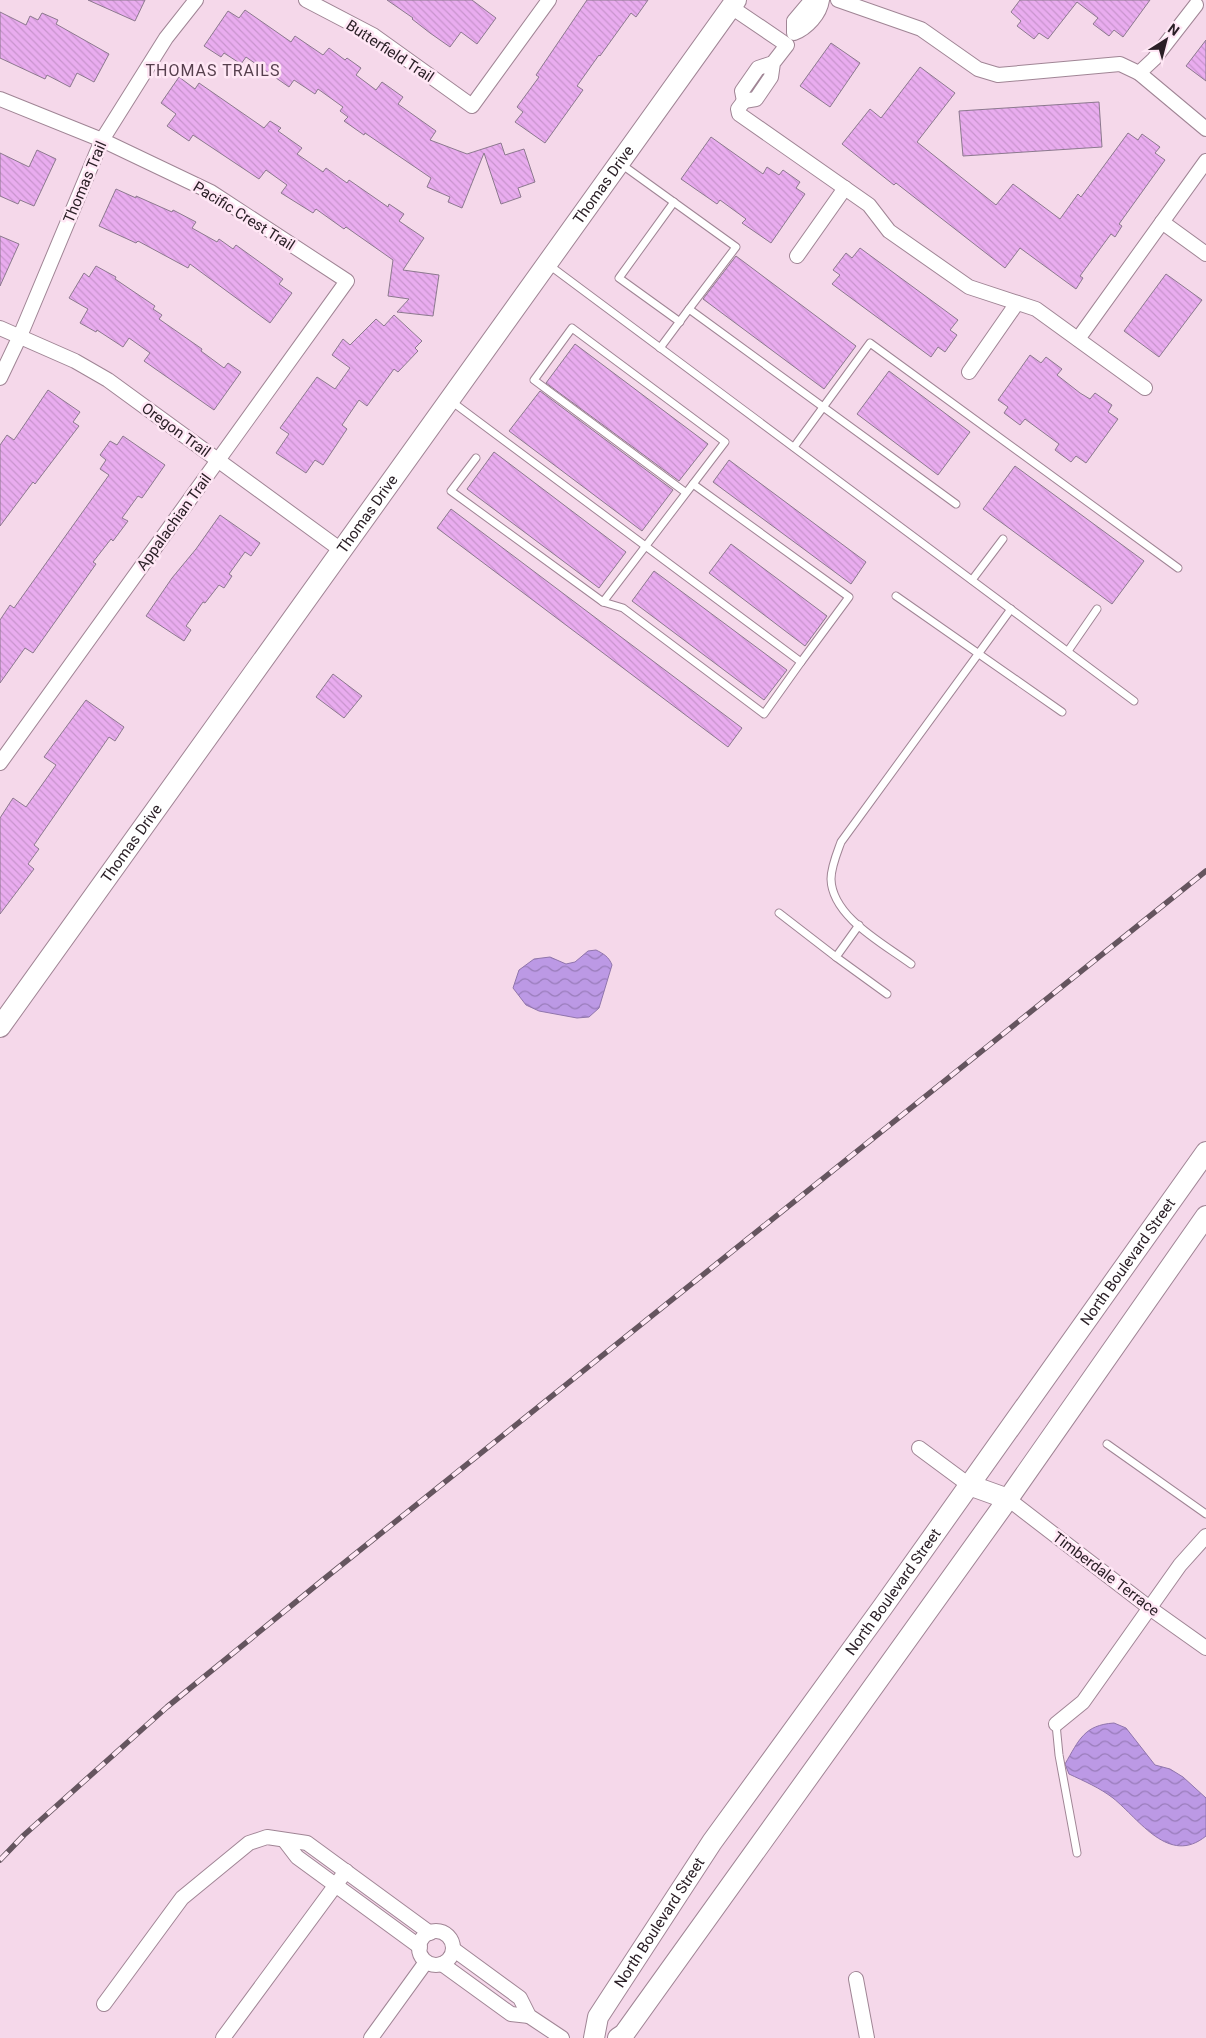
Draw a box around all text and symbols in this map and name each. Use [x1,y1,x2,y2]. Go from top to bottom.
north arrow [1141,15,1191,65]
street label: Butterfield Trail [343,16,437,86]
text: N [1165,20,1182,39]
district label: THOMAS TRAILS [146,61,280,80]
street label: Thomas Trail [60,138,110,226]
street label: Thomas Drive [569,142,638,228]
street label: Pacific Crest Trail [190,178,298,254]
street label: Oregon Trail [138,399,214,461]
street label: Appalachian Trail [133,470,215,574]
street label: Thomas Drive [333,471,402,557]
street label: Thomas Drive [97,801,166,886]
street label: North Boulevard Street [1077,1195,1179,1329]
street label: North Boulevard Street [842,1525,945,1659]
street label: Timberdale Terrace [1049,1528,1163,1620]
street label: North Boulevard Street [611,1854,708,1991]

